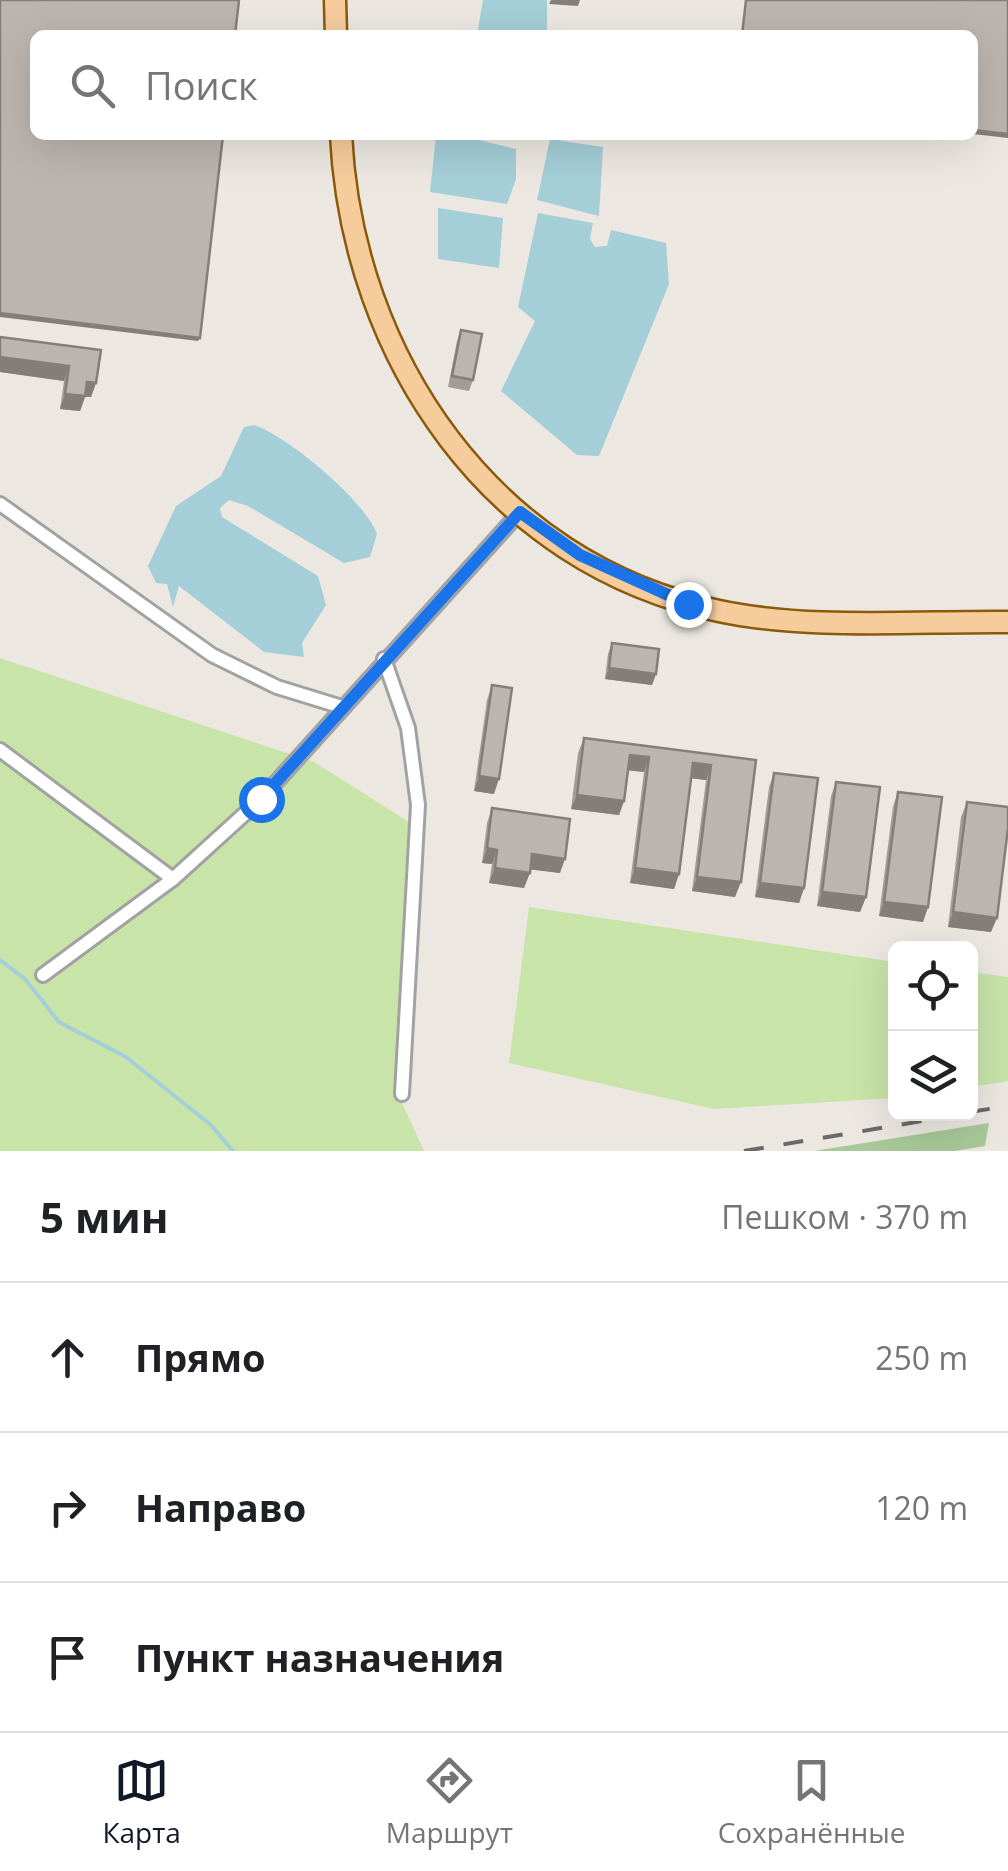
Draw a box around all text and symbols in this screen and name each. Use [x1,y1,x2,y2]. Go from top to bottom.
search box [30,30,978,140]
icon: search [65,58,120,113]
text: Поиск [145,59,258,111]
route end [666,582,712,628]
route start [239,777,285,823]
map controls [888,941,978,1121]
button: locate [888,941,978,1031]
button: layers [888,1031,978,1121]
text: 5 мин [40,1188,168,1245]
text: Пешком · 370 m [721,1195,968,1238]
icon: ahead [40,1330,95,1385]
text: Прямо [135,1331,266,1383]
text: 250 m [875,1336,968,1379]
icon: right [40,1480,95,1535]
text: Направо [135,1481,306,1533]
text: 120 m [875,1486,968,1529]
icon: arrive [40,1630,95,1685]
text: Пункт назначения [135,1631,504,1683]
tab: Карта [102,1753,181,1851]
tab: Маршрут [386,1753,513,1851]
tab: Сохранённые [718,1753,906,1851]

